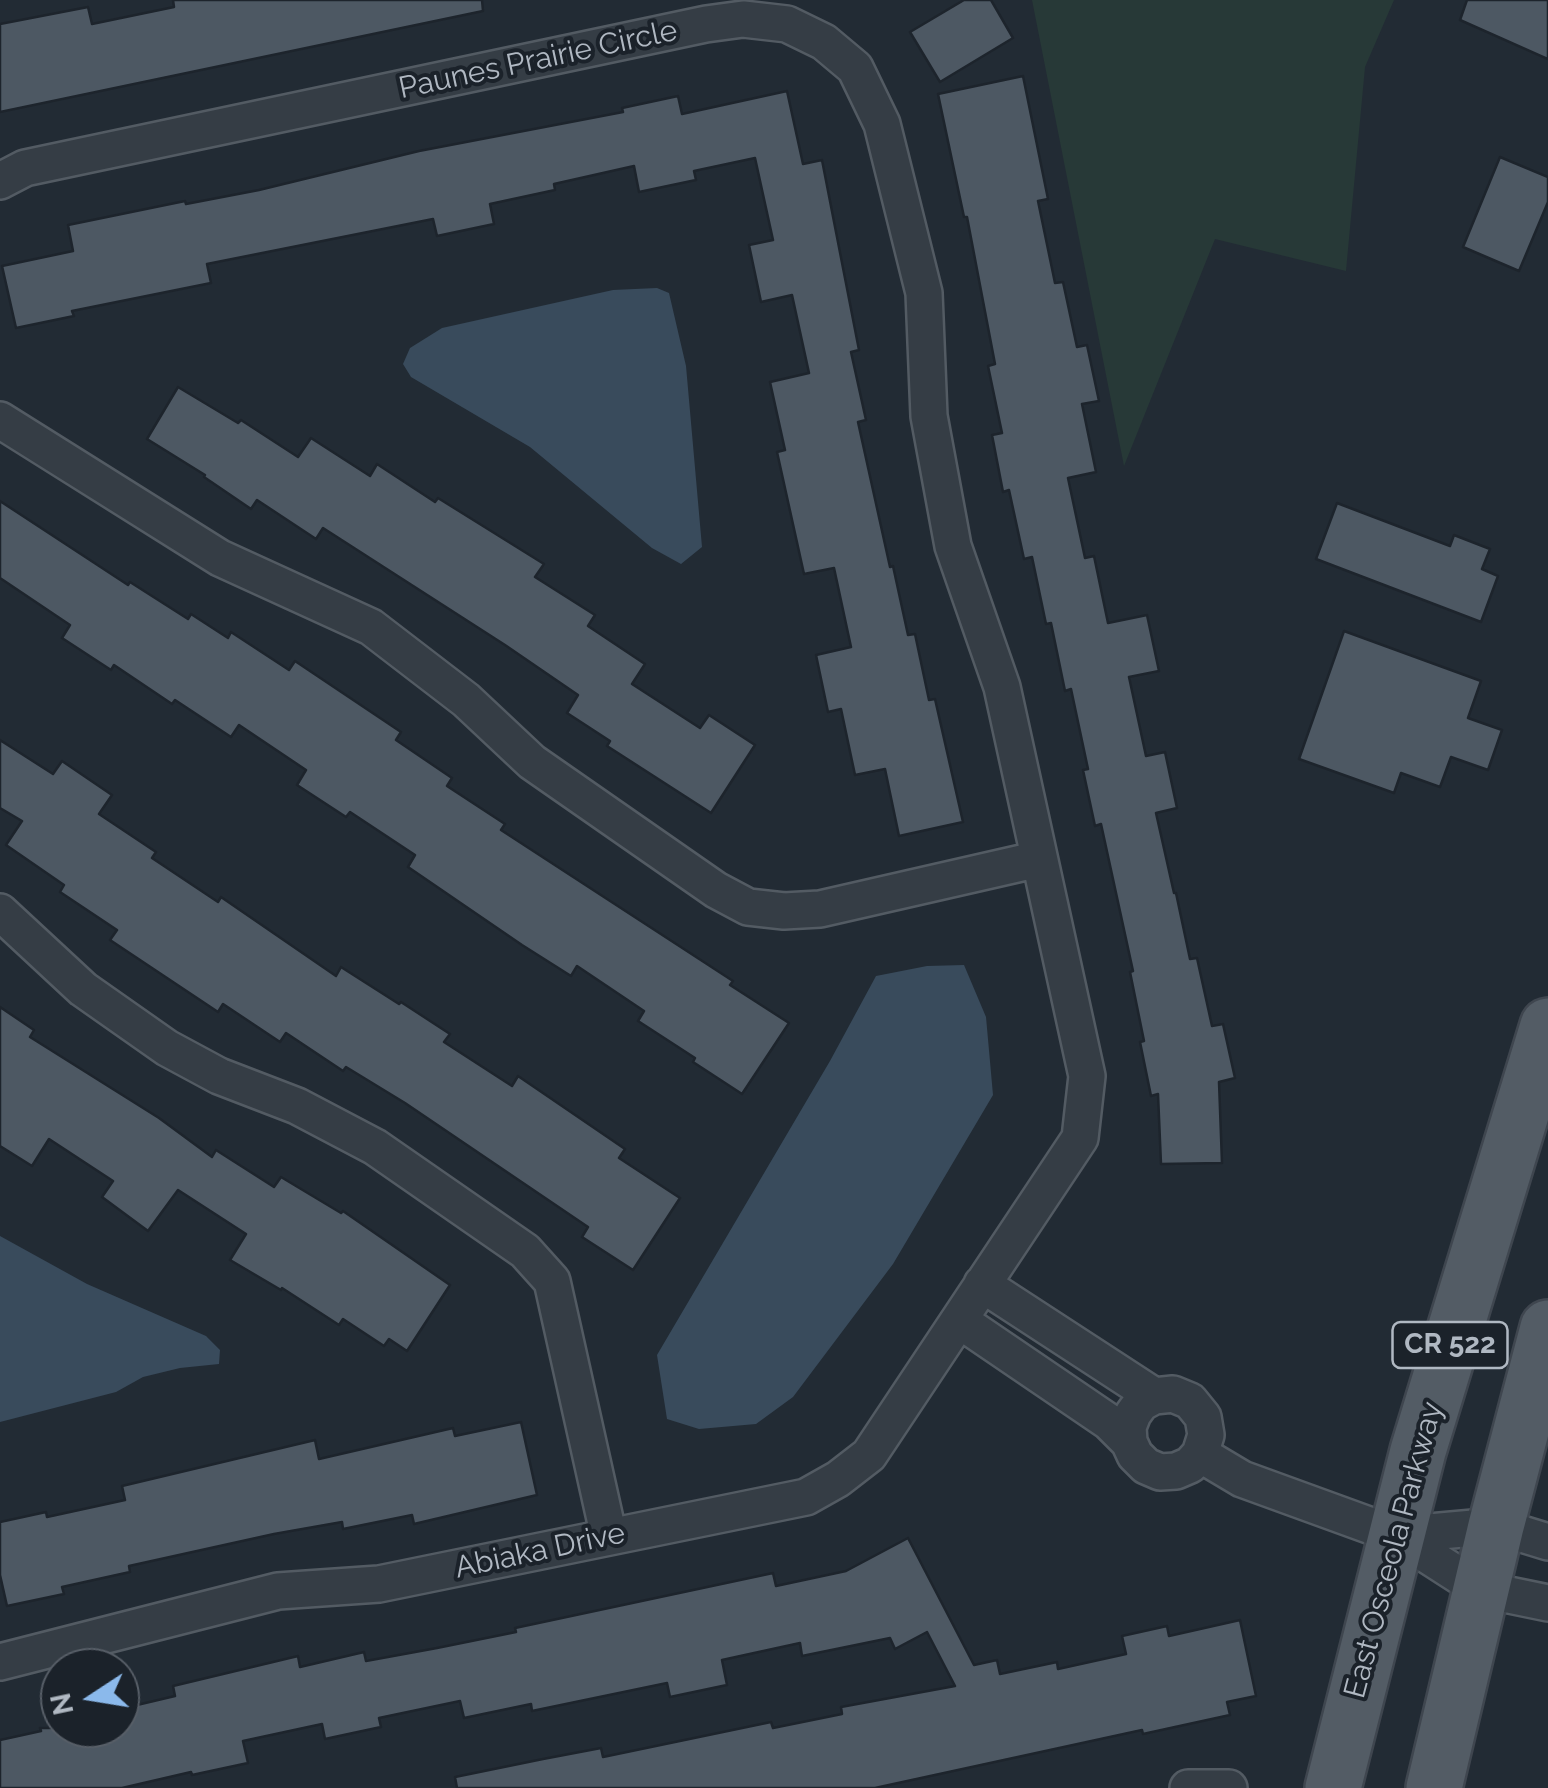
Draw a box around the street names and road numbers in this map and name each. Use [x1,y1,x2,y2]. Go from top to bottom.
street label: Paunes Prairie Circle [396,13,680,107]
road number: CR 522 [1392,1322,1508,1368]
street label: East Osceola Parkway [1337,1398,1451,1702]
street label: Abiaka Drive [452,1515,628,1587]

